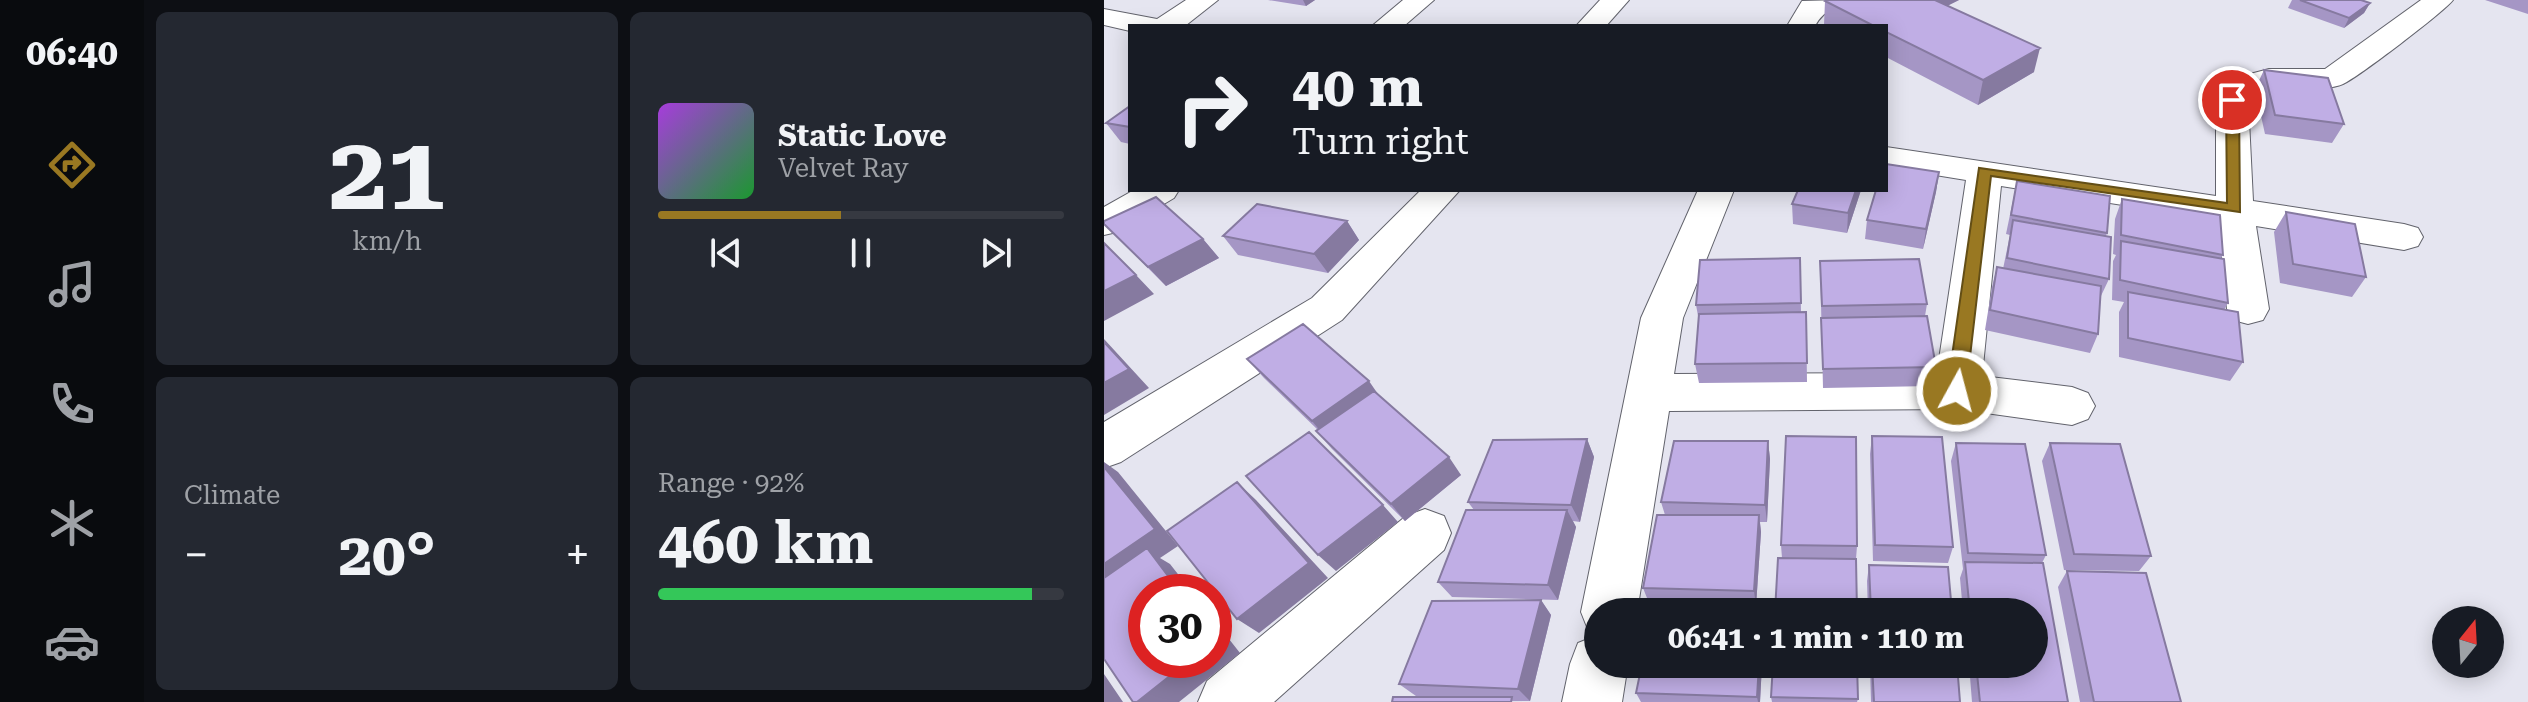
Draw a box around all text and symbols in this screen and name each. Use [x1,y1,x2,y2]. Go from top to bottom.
text: 06:40 [26,32,118,74]
text: 40 m [1292,54,1423,120]
icon: right [1160,56,1264,160]
pin [2198,66,2266,134]
icon: arrive [2210,78,2254,122]
text: 21 [329,113,445,234]
text: Static Love [778,118,947,153]
text: Turn right [1292,121,1469,163]
icon: directions [44,137,100,193]
text: Velvet Ray [778,153,909,183]
text: km/h [352,226,422,256]
icon: previous [704,231,748,275]
icon: pause [839,231,883,275]
icon: next [974,231,1018,275]
icon: music [44,256,100,312]
position arrow [1915,349,1999,433]
icon: phone [44,376,100,432]
text: Range · 92% [658,468,804,498]
text: Climate [184,480,280,510]
icon: climate [44,495,100,551]
text: 460 km [658,507,873,578]
text: 20° [338,519,436,590]
text: − [184,529,209,581]
text: + [565,529,590,581]
speed limit sign: 30 [1128,574,1232,678]
north arrow [2432,606,2504,678]
map controls [2432,606,2504,678]
icon: car [44,614,100,670]
text: 06:41 · 1 min · 110 m [1668,620,1964,655]

